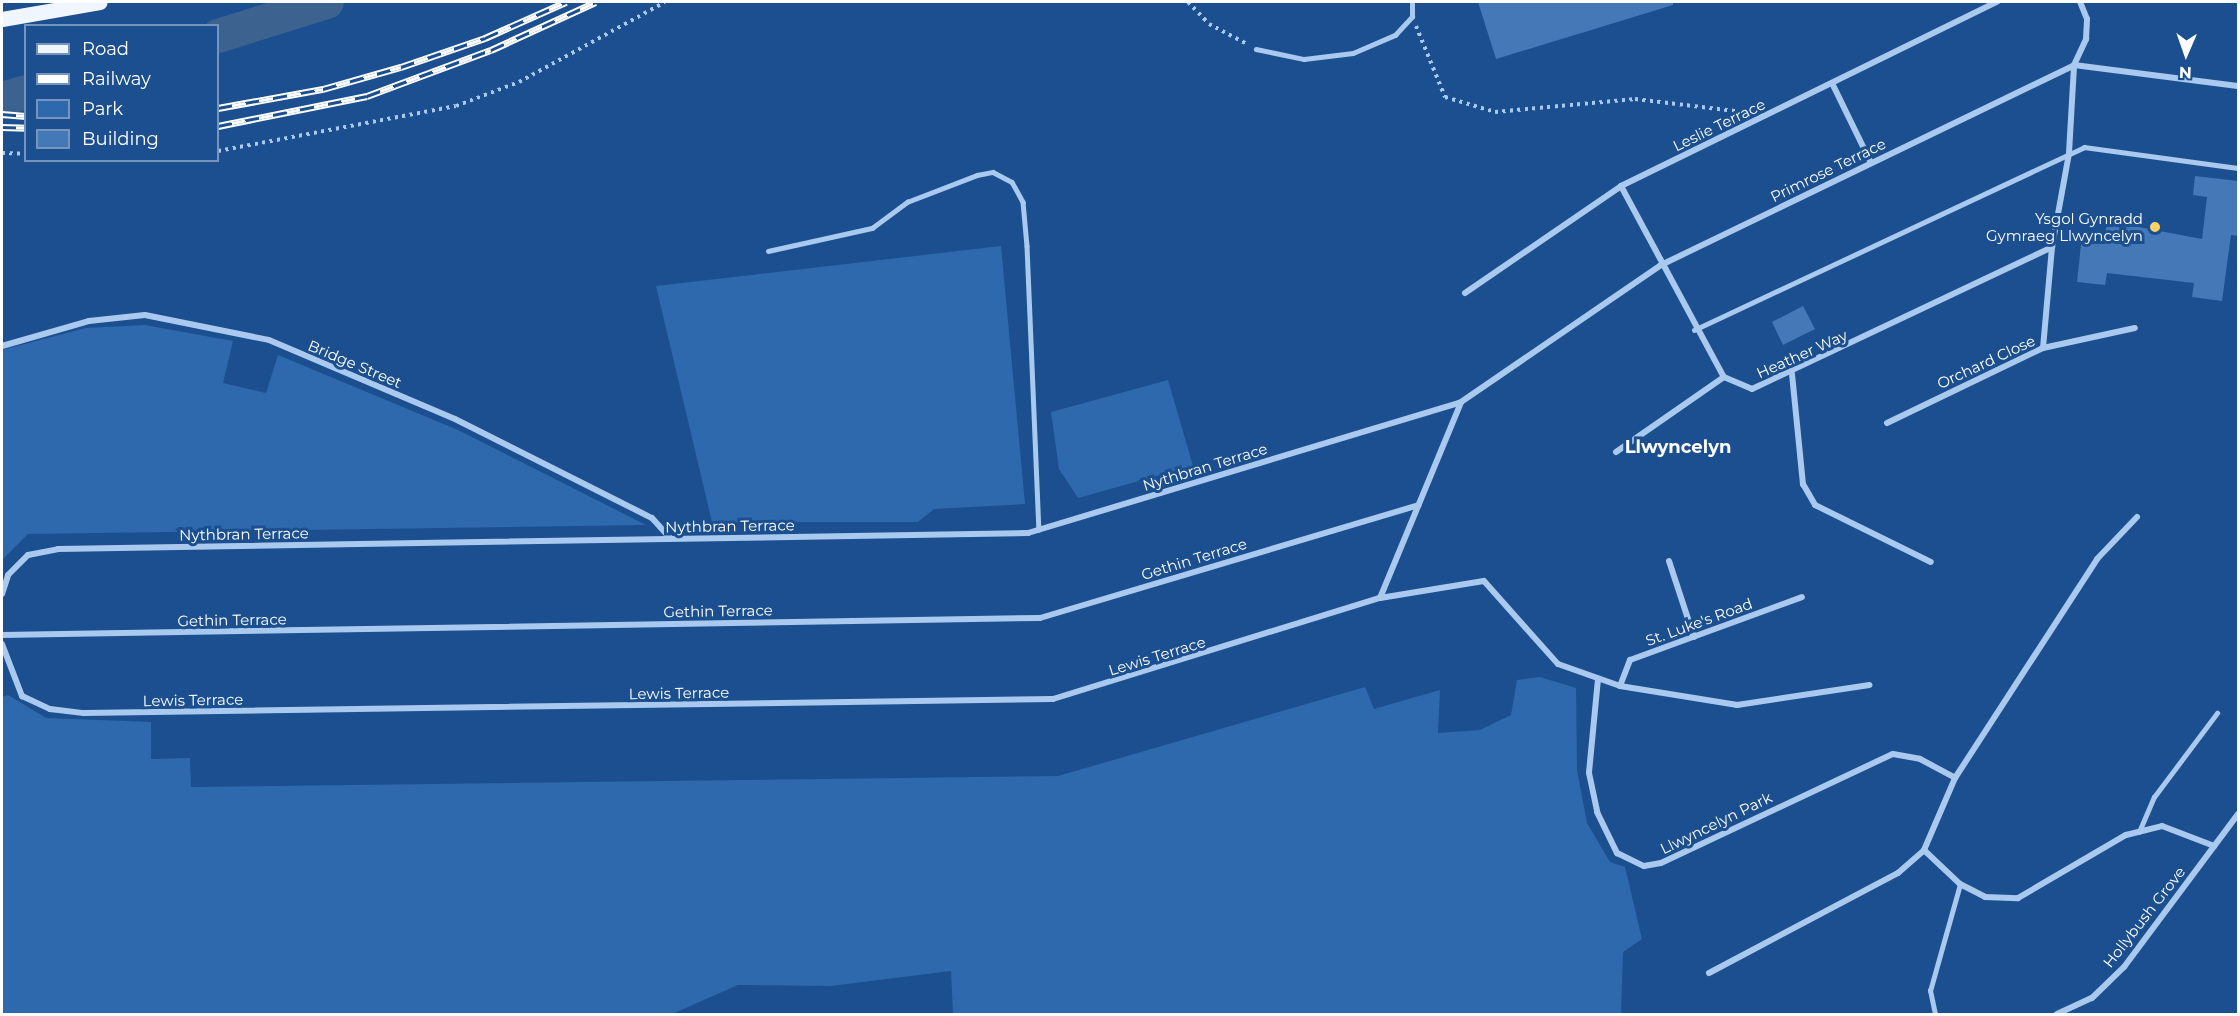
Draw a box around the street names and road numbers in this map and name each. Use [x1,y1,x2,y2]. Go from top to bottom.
street label: Leslie Terrace [1670,95,1768,155]
street label: Primrose Terrace [1767,134,1889,206]
street label: Heather Way [1754,326,1850,382]
street label: Orchard Close [1934,331,2038,393]
street label: Bridge Street [305,336,405,392]
street label: Nythbran Terrace [1140,439,1270,495]
street label: Nythbran Terrace [665,516,795,536]
street label: Nythbran Terrace [179,524,309,544]
street label: Gethin Terrace [1139,534,1249,584]
street label: St. Luke's Road [1643,594,1755,650]
street label: Gethin Terrace [663,601,773,621]
street label: Gethin Terrace [177,610,287,630]
street label: Lewis Terrace [1106,633,1208,679]
street label: Lewis Terrace [629,683,729,703]
street label: Lewis Terrace [143,690,243,710]
street label: Llwyncelyn Park [1657,788,1775,858]
street label: Hollybush Grove [2099,863,2189,971]

